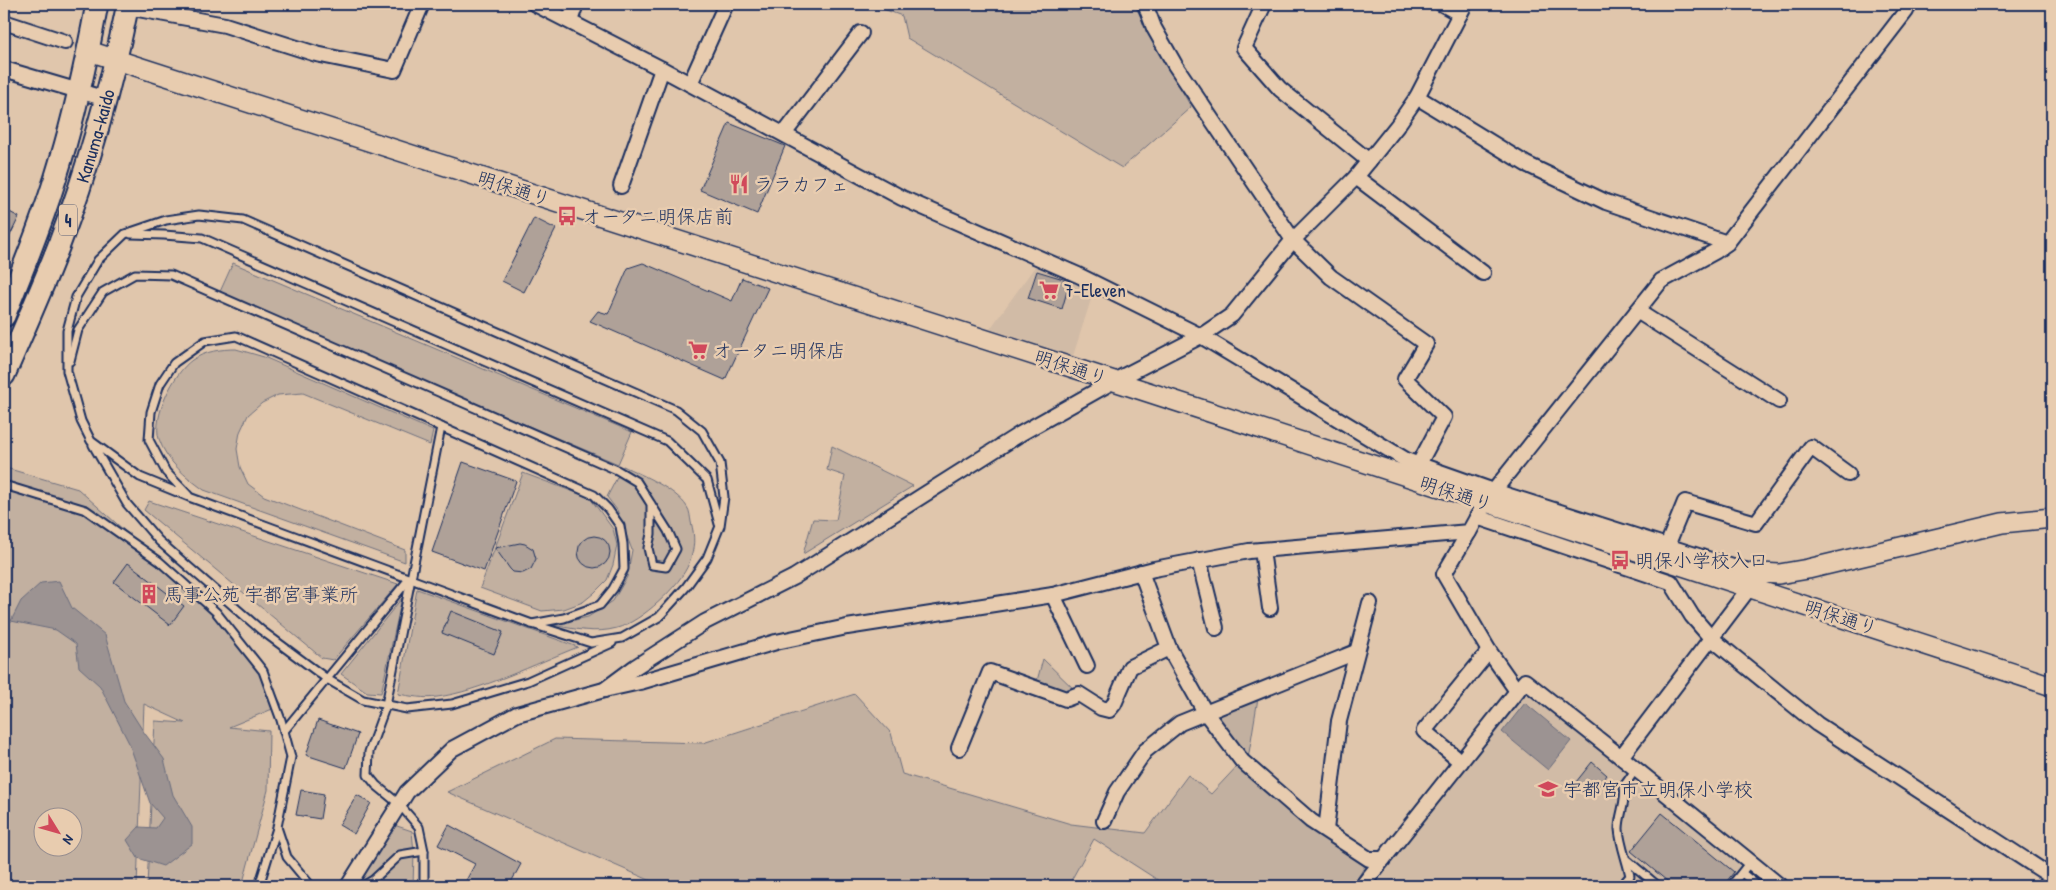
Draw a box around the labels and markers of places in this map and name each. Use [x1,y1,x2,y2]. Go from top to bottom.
place label: ララカフェ [754,171,849,197]
restaurant icon: ララカフェ [728,173,750,195]
place label: オータニ明保店前 [582,203,734,229]
bus stop icon: オータニ明保店前 [556,205,578,227]
place label: 7-Eleven [1064,277,1126,303]
supermarket icon: 7-Eleven [1038,279,1060,301]
place label: オータニ明保店 [713,337,846,363]
supermarket icon: オータニ明保店 [687,339,709,361]
place label: 明保小学校入口 [1635,547,1768,573]
bus stop icon: 明保小学校入口 [1609,549,1631,571]
place label: 馬事公苑 宇都宮事業所 [164,581,358,607]
building icon: 馬事公苑 宇都宮事業所 [138,583,160,605]
place label: 宇都宮市立明保小学校 [1563,776,1753,802]
school or university icon: 宇都宮市立明保小学校 [1537,778,1559,800]

